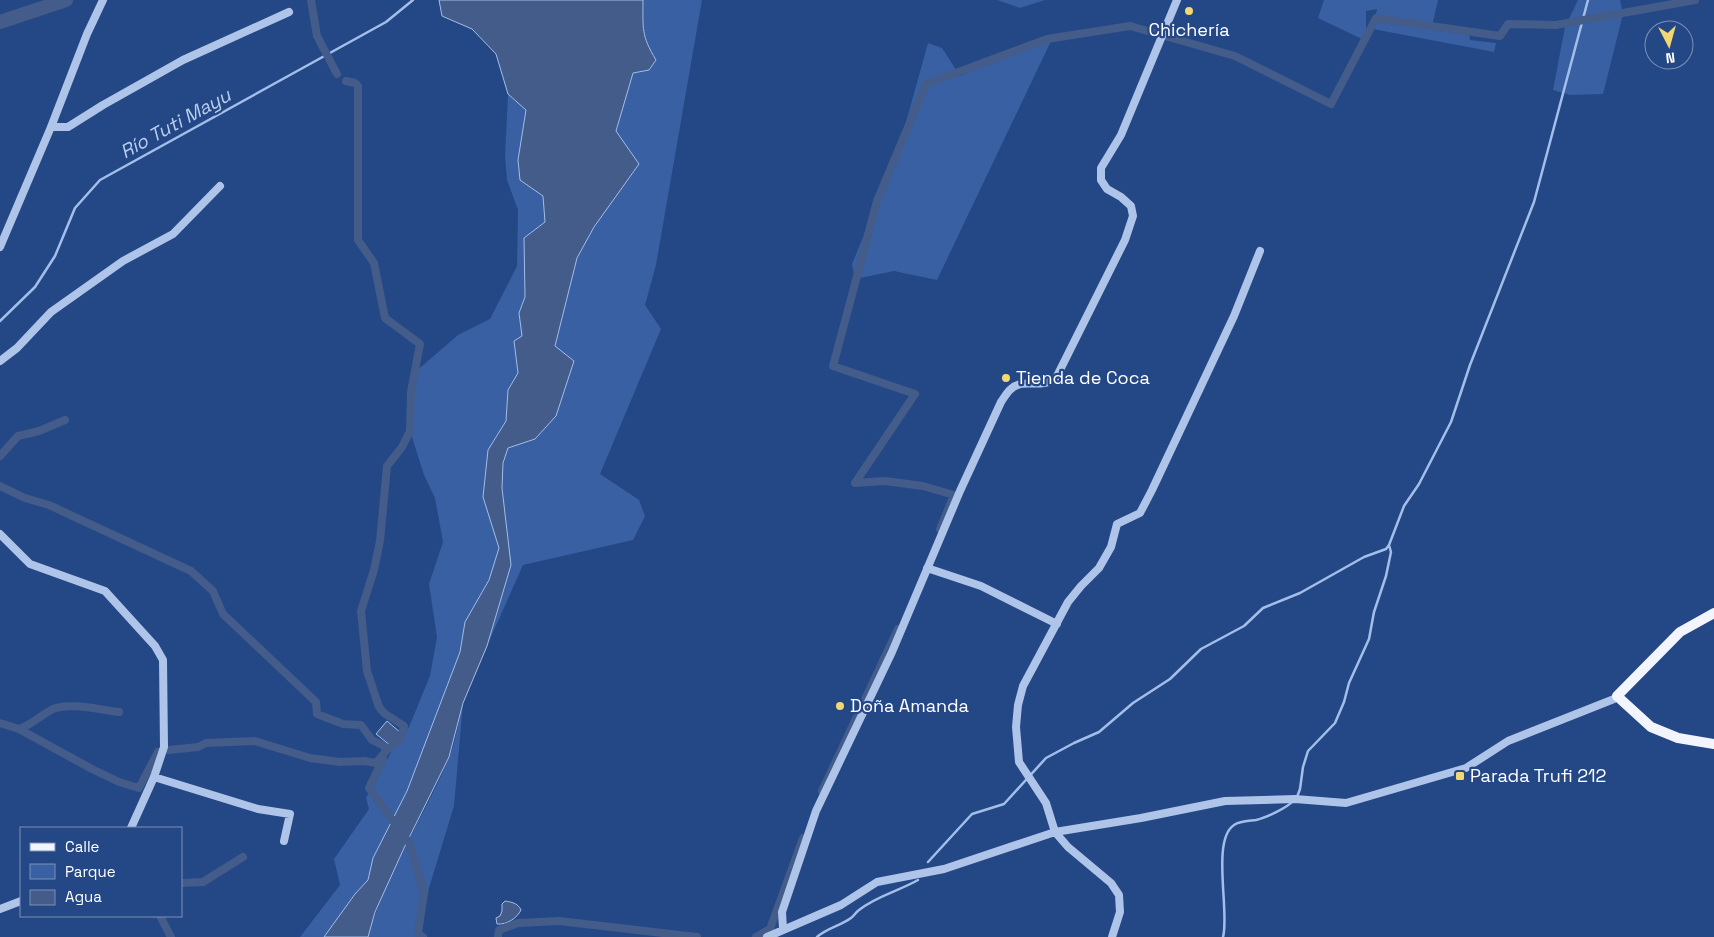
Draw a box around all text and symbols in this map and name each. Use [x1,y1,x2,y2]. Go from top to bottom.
marker: Chichería [1183,5,1195,17]
place label: Chichería [1149,18,1230,41]
north arrow [1644,20,1694,70]
text: N [1665,48,1676,67]
water label: Río Tuti Mayu [115,82,236,164]
place label: Tienda de Coca [1016,366,1150,389]
marker: Tienda de Coca [1000,372,1012,384]
place label: Doña Amanda [850,694,969,717]
marker: Doña Amanda [834,700,846,712]
place label: Parada Trufi 212 [1470,764,1606,787]
marker: Parada Trufi 212 [1454,770,1466,782]
legend [20,827,182,917]
text: Calle [65,837,100,856]
text: Parque [65,862,116,881]
text: Agua [65,887,102,906]

